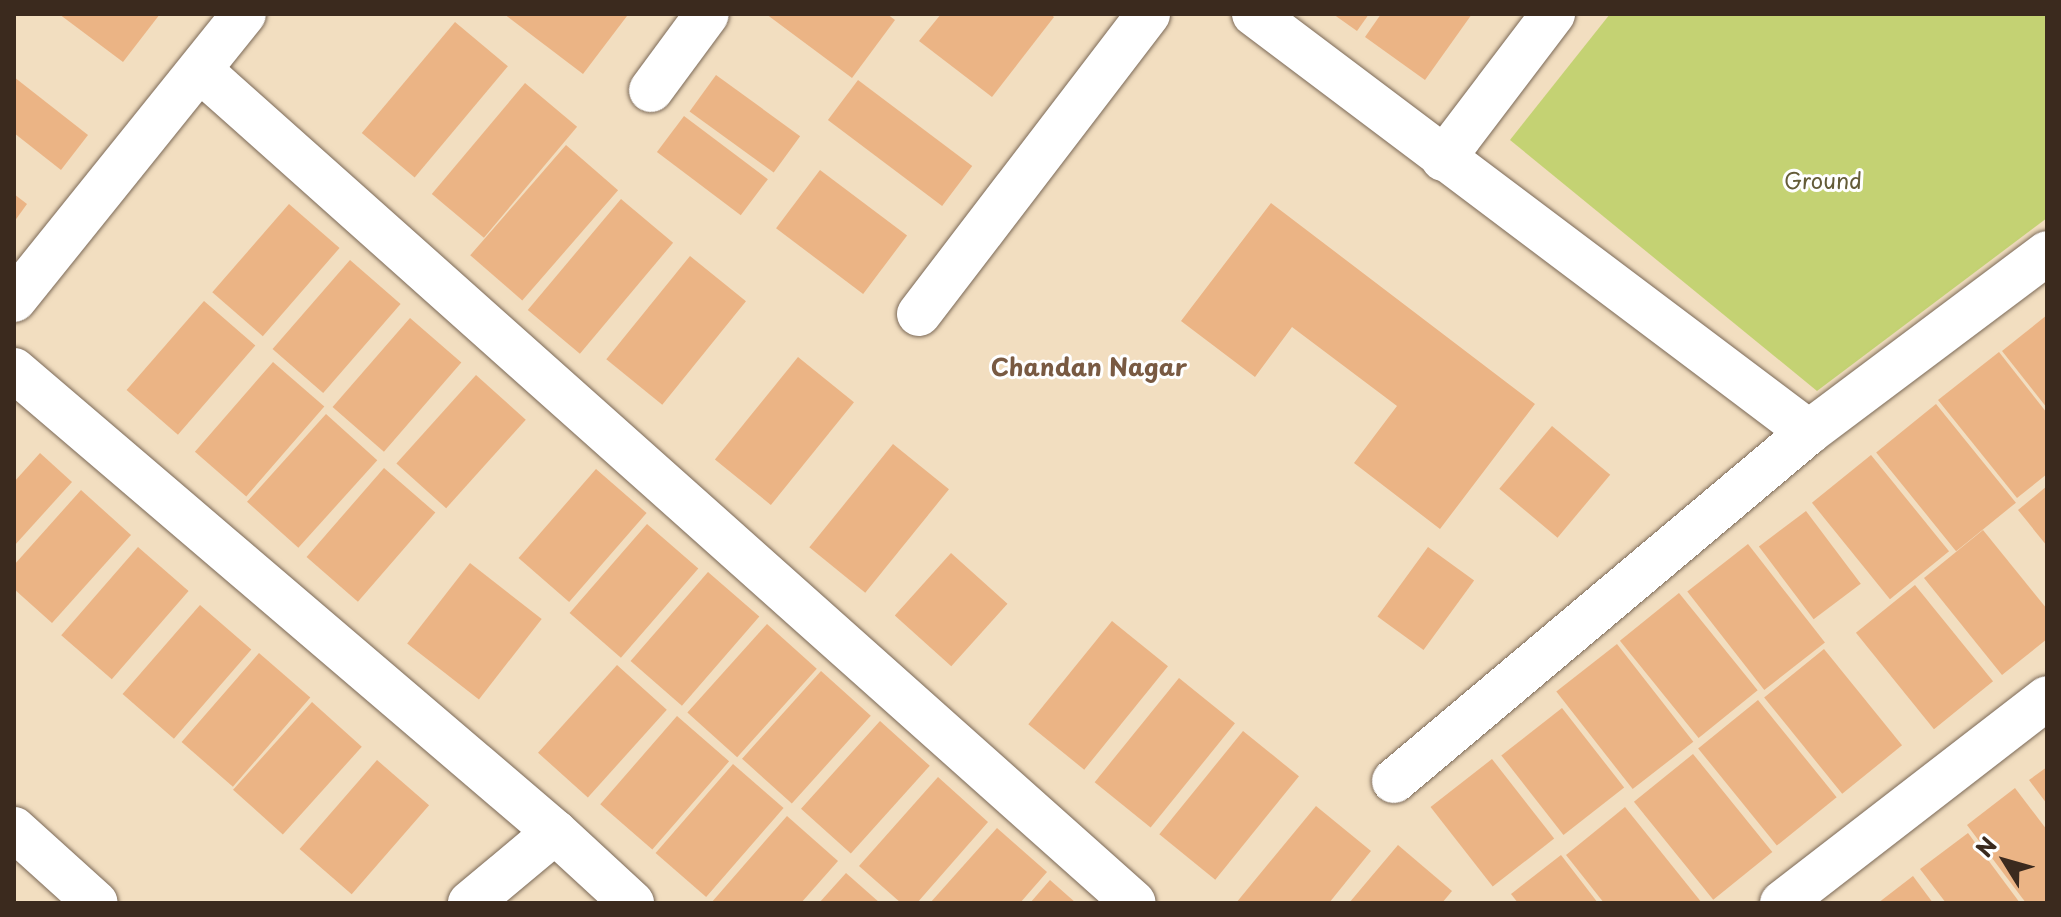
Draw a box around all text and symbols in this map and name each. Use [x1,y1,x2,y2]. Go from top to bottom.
park label: Ground [1784,167,1862,193]
district label: Chandan Nagar [991,353,1187,381]
north arrow [1965,821,2045,901]
text: N [1967,829,2004,863]

